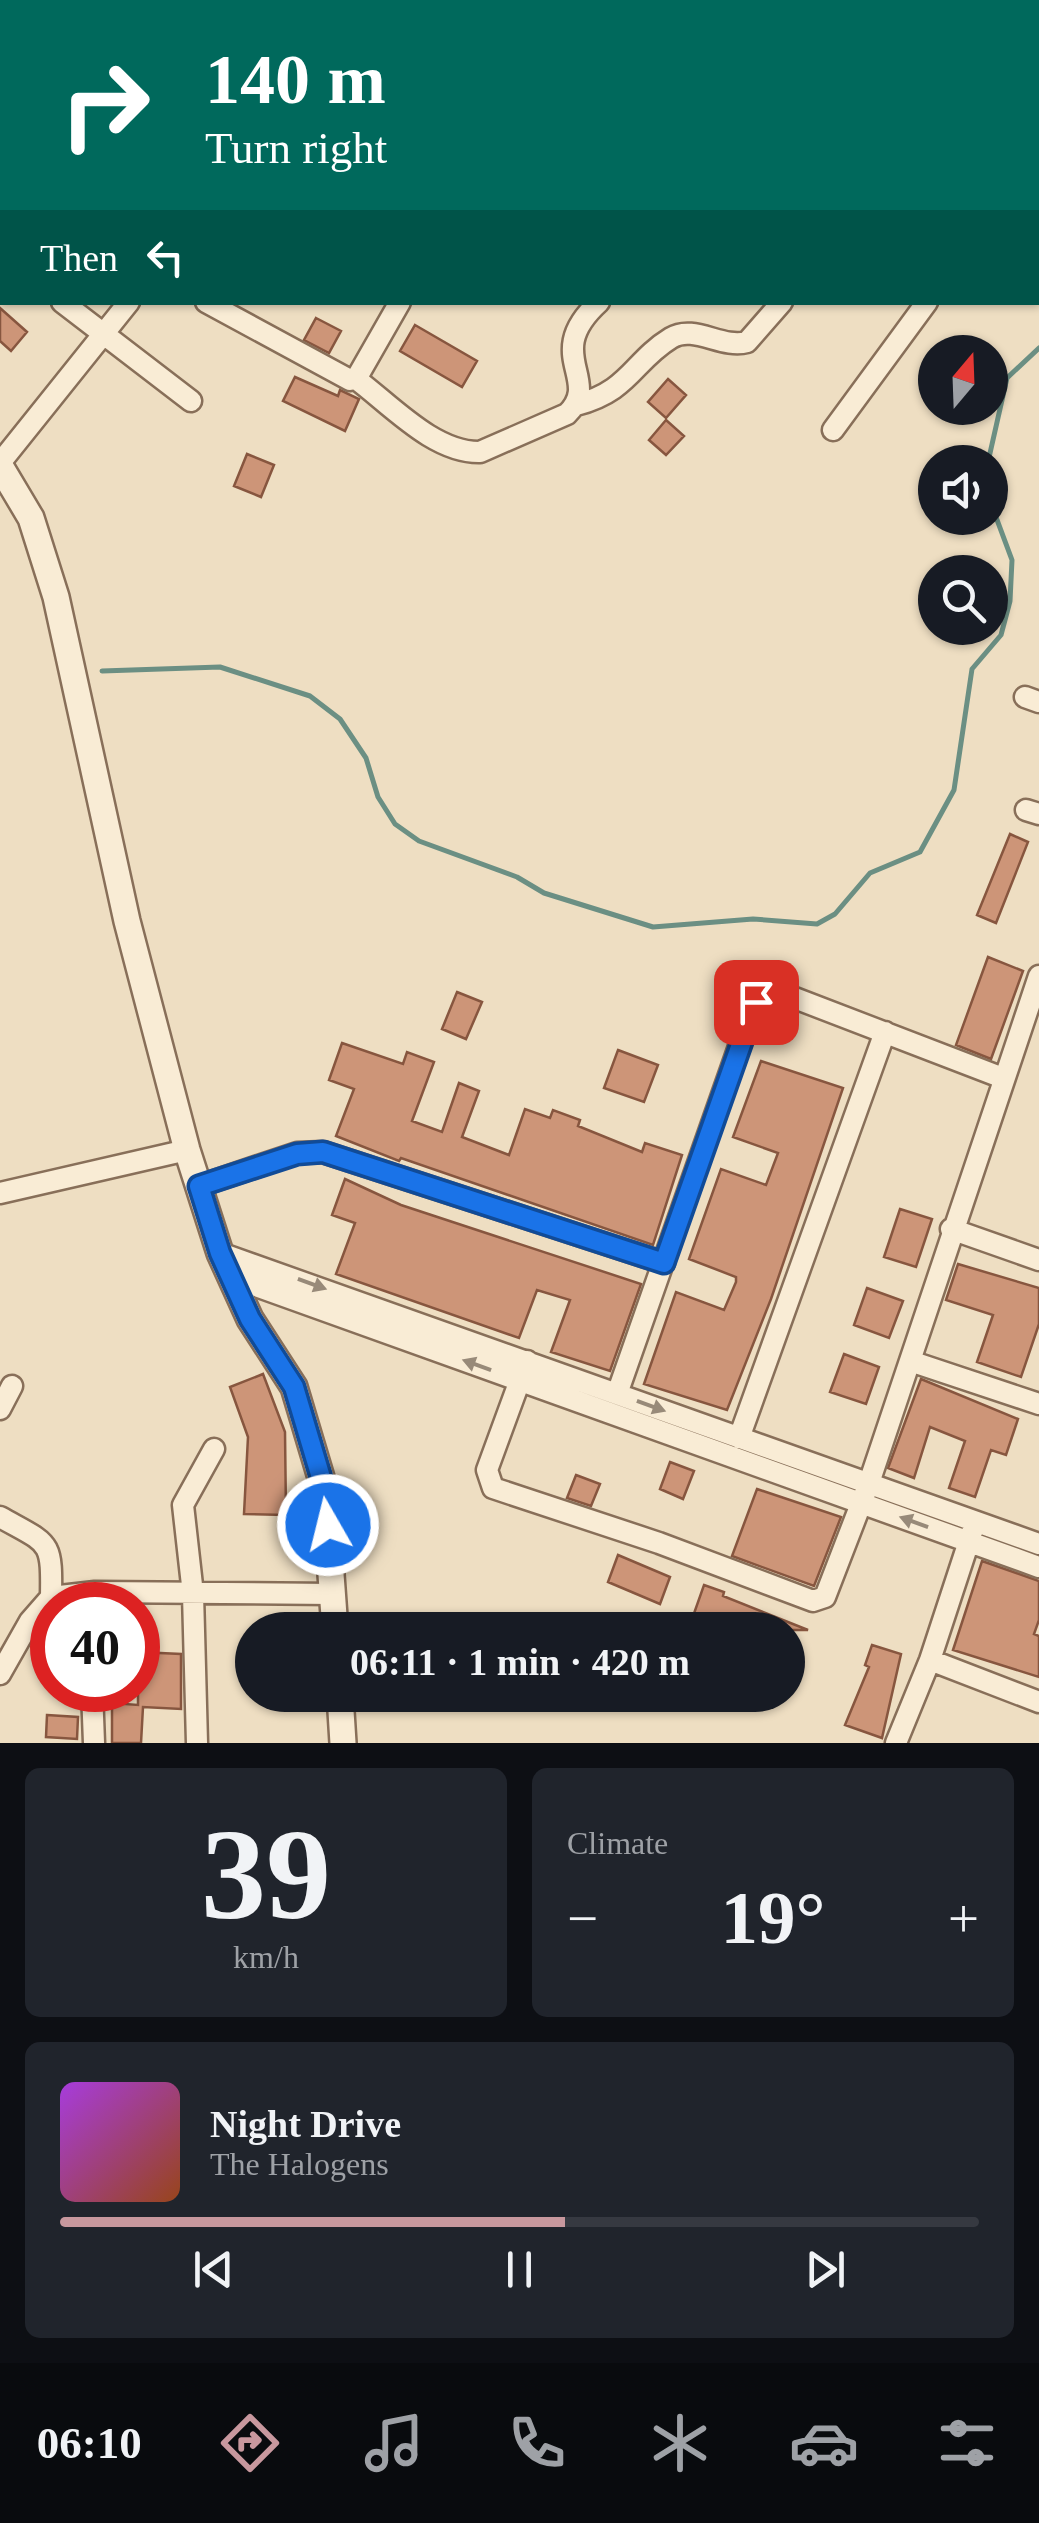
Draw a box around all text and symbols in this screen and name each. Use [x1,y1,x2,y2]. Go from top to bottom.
icon: right [40,40,170,170]
text: 140 m [205,41,386,118]
text: Turn right [205,123,387,173]
icon: left [138,230,193,285]
text: Then [40,237,118,279]
north arrow [918,335,1008,425]
map controls [918,335,1008,645]
button: sound [918,445,1008,535]
button: search [918,555,1008,645]
pin [714,960,799,1045]
icon: arrive [729,975,784,1030]
one-way arrow [298,1278,328,1293]
one-way arrow [461,1357,491,1372]
one-way arrow [637,1399,667,1414]
position arrow [276,1473,380,1577]
one-way arrow [899,1514,929,1529]
speed limit sign: 40 [30,1582,160,1712]
text: 06:11 · 1 min · 420 m [350,1641,690,1683]
text: 39 [201,1802,331,1946]
text: Climate [567,1825,668,1861]
text: 19° [721,1876,826,1959]
text: − [567,1888,598,1949]
text: + [948,1888,979,1949]
text: km/h [233,1939,299,1975]
text: Night Drive [210,2103,401,2145]
text: The Halogens [210,2146,389,2182]
icon: previous [186,2242,241,2297]
icon: pause [492,2242,547,2297]
icon: next [798,2242,853,2297]
icon: directions [215,2408,285,2478]
icon: music [359,2408,429,2478]
icon: phone [502,2408,572,2478]
icon: climate [645,2408,715,2478]
icon: car [789,2408,859,2478]
icon: filters [932,2408,1002,2478]
text: 06:10 [37,2418,142,2468]

